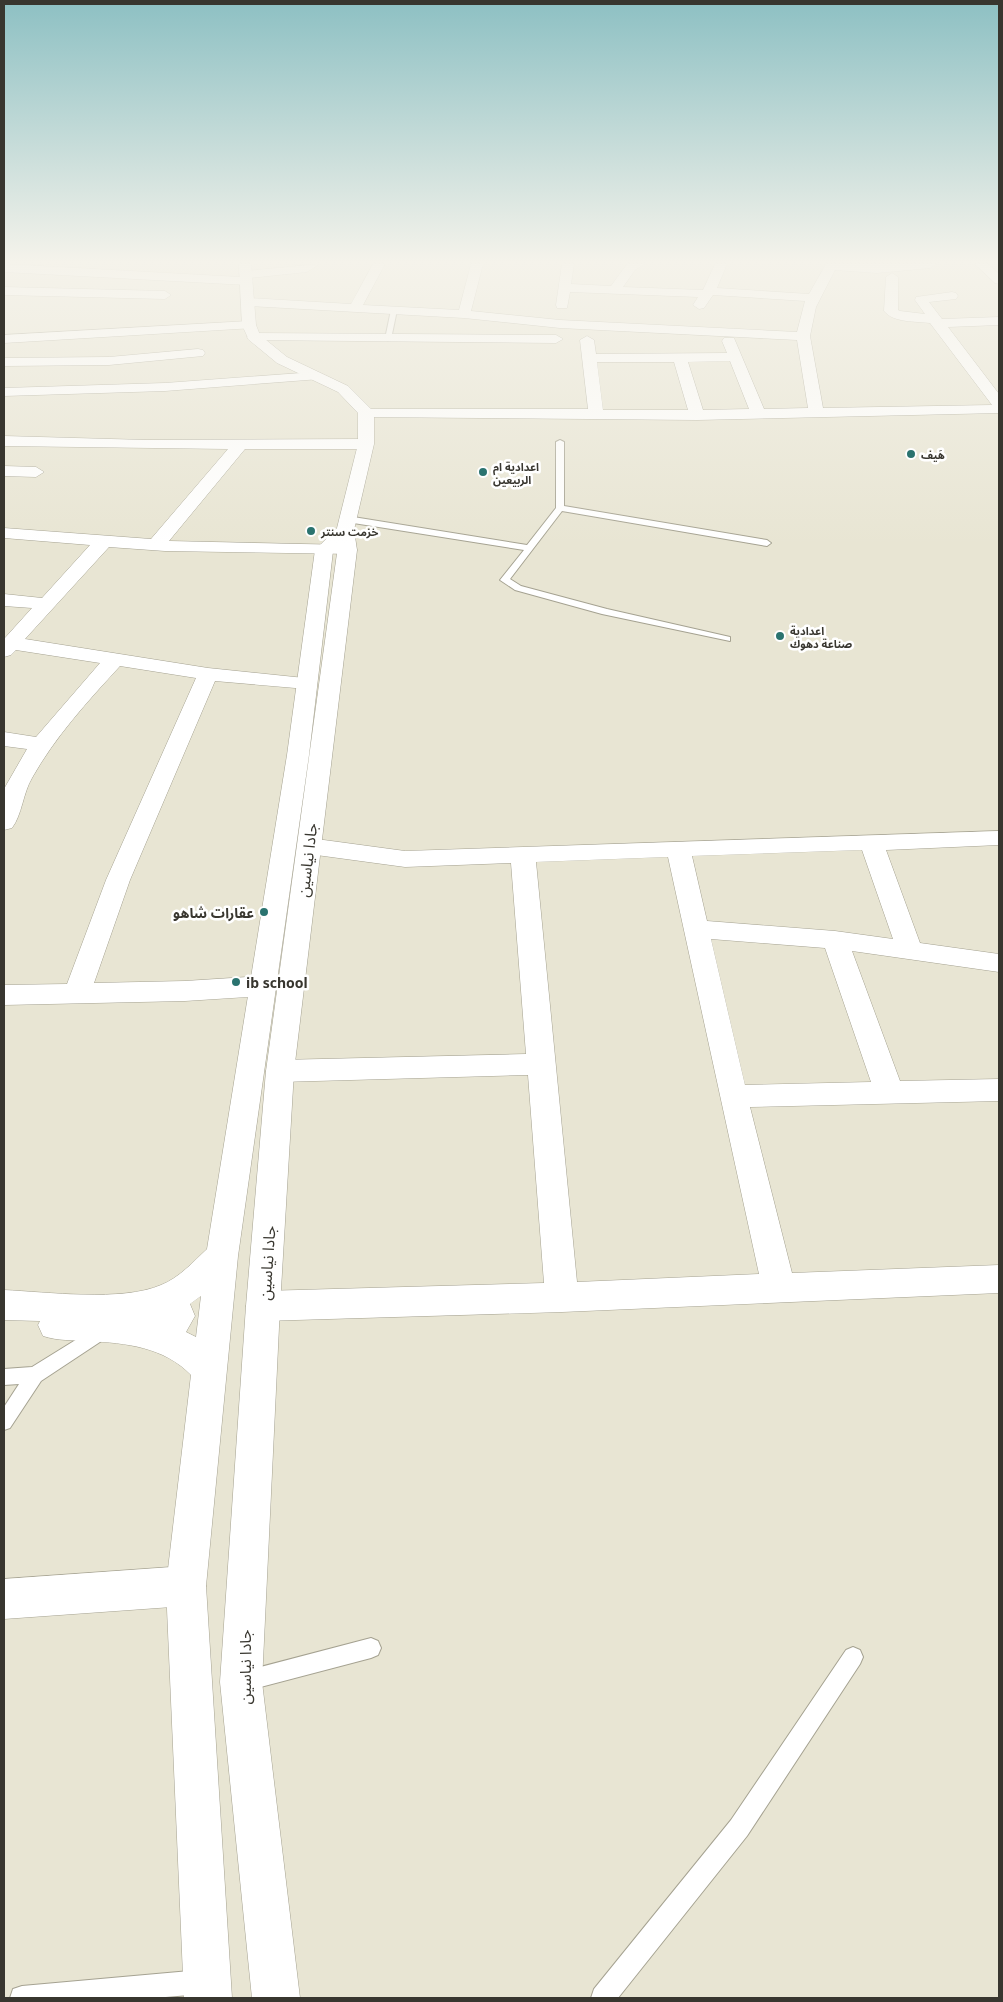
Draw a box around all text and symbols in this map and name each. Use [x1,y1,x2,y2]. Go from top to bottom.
place label: هَيف [921,447,945,462]
marker: هَيف [905,448,917,460]
place label: اعدادية ام الربيعين [493,459,539,487]
marker: اعدادية ام الربيعين [477,466,489,478]
place label: خزمت سنتر [320,524,378,539]
marker: خزمت سنتر [305,525,317,537]
place label: اعدادية صناعة دهوك [790,623,853,651]
marker: اعدادية صناعة دهوك [774,630,786,642]
street label: جادا نیاسین [292,822,322,898]
place label: عقارات شاهو [173,903,254,922]
marker: عقارات شاهو [258,906,270,918]
place label: ib school [246,973,308,992]
marker: ib school [230,976,242,988]
street label: جادا نیاسین [253,1225,281,1301]
street label: جادا نیاسین [234,1630,256,1704]

